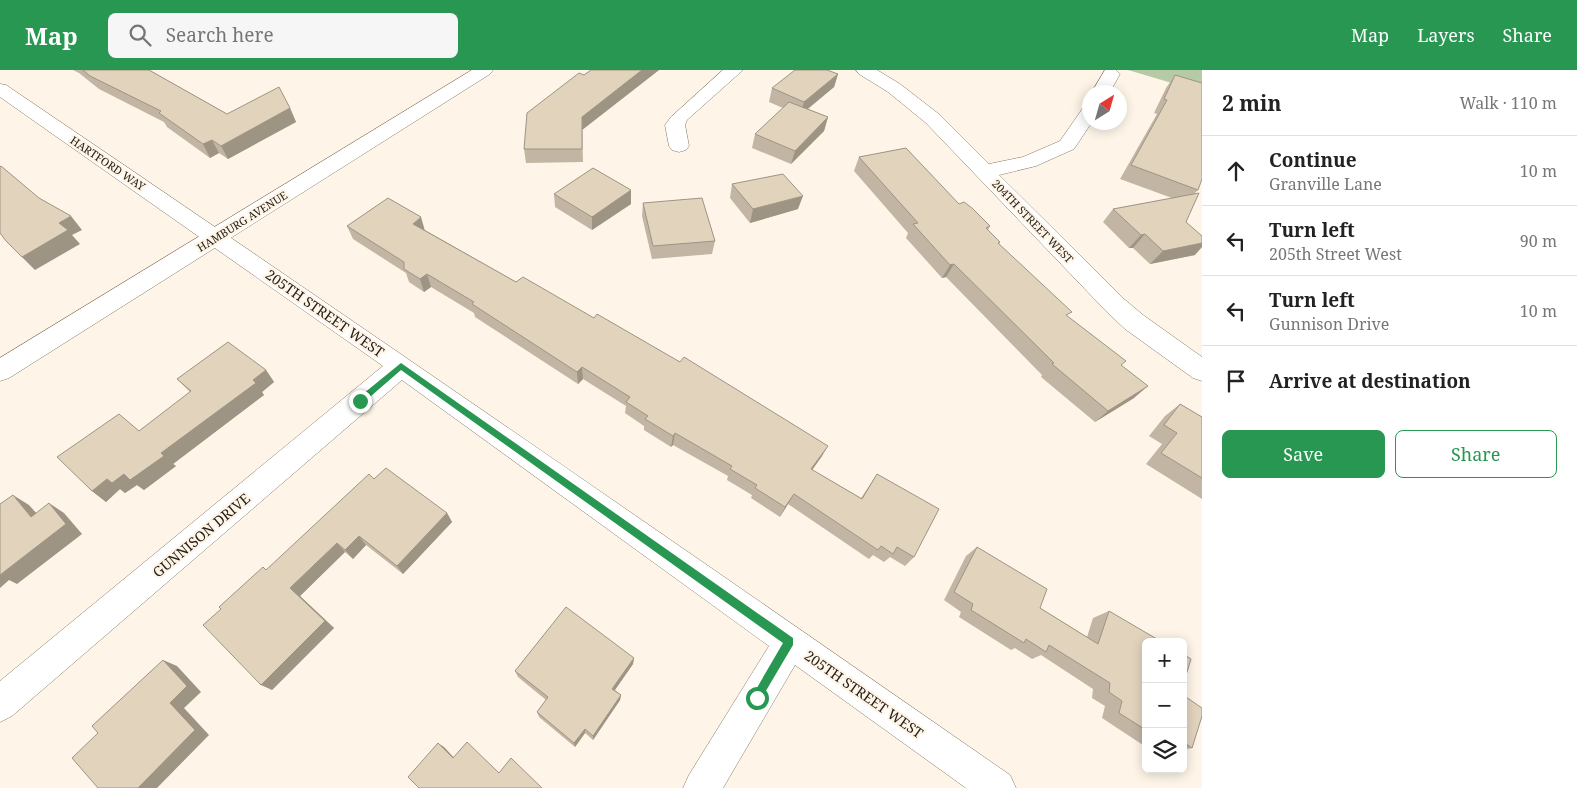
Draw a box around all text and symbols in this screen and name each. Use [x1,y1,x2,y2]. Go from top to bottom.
search box [108,13,458,58]
text: Map [25,19,78,52]
icon: search [126,21,154,49]
text: Search here [166,22,274,48]
text: Map [1351,23,1389,47]
text: Layers [1417,23,1475,47]
text: Share [1503,23,1552,47]
north arrow [1082,85,1127,130]
text: 2 min [1222,89,1281,117]
text: Walk · 110 m [1460,92,1557,114]
street label: HARTFORD WAY [68,132,149,194]
text: Continue [1269,147,1357,173]
icon: ahead [1222,157,1250,185]
text: 10 m [1520,160,1557,182]
text: Granville Lane [1269,173,1382,195]
street label: 204TH STREET WEST [989,176,1077,266]
street label: HAMBURG AVENUE [194,187,290,255]
text: Turn left [1269,217,1355,243]
icon: left [1222,227,1250,255]
text: 90 m [1520,230,1557,252]
text: 205th Street West [1269,243,1402,265]
street label: 205TH STREET WEST [262,265,388,361]
text: Turn left [1269,287,1355,313]
icon: left [1222,297,1250,325]
text: 10 m [1520,300,1557,322]
text: Gunnison Drive [1269,313,1389,335]
icon: arrive [1222,367,1250,395]
text: Arrive at destination [1269,368,1471,394]
route end [349,390,372,413]
button: Save [1222,430,1385,478]
button: Share [1395,430,1557,478]
street label: GUNNISON DRIVE [148,488,254,581]
map controls [1142,638,1187,773]
button: + [1142,638,1187,683]
street label: 205TH STREET WEST [801,646,927,742]
button: − [1142,683,1187,728]
route start [746,687,769,710]
button: layers [1142,728,1187,773]

